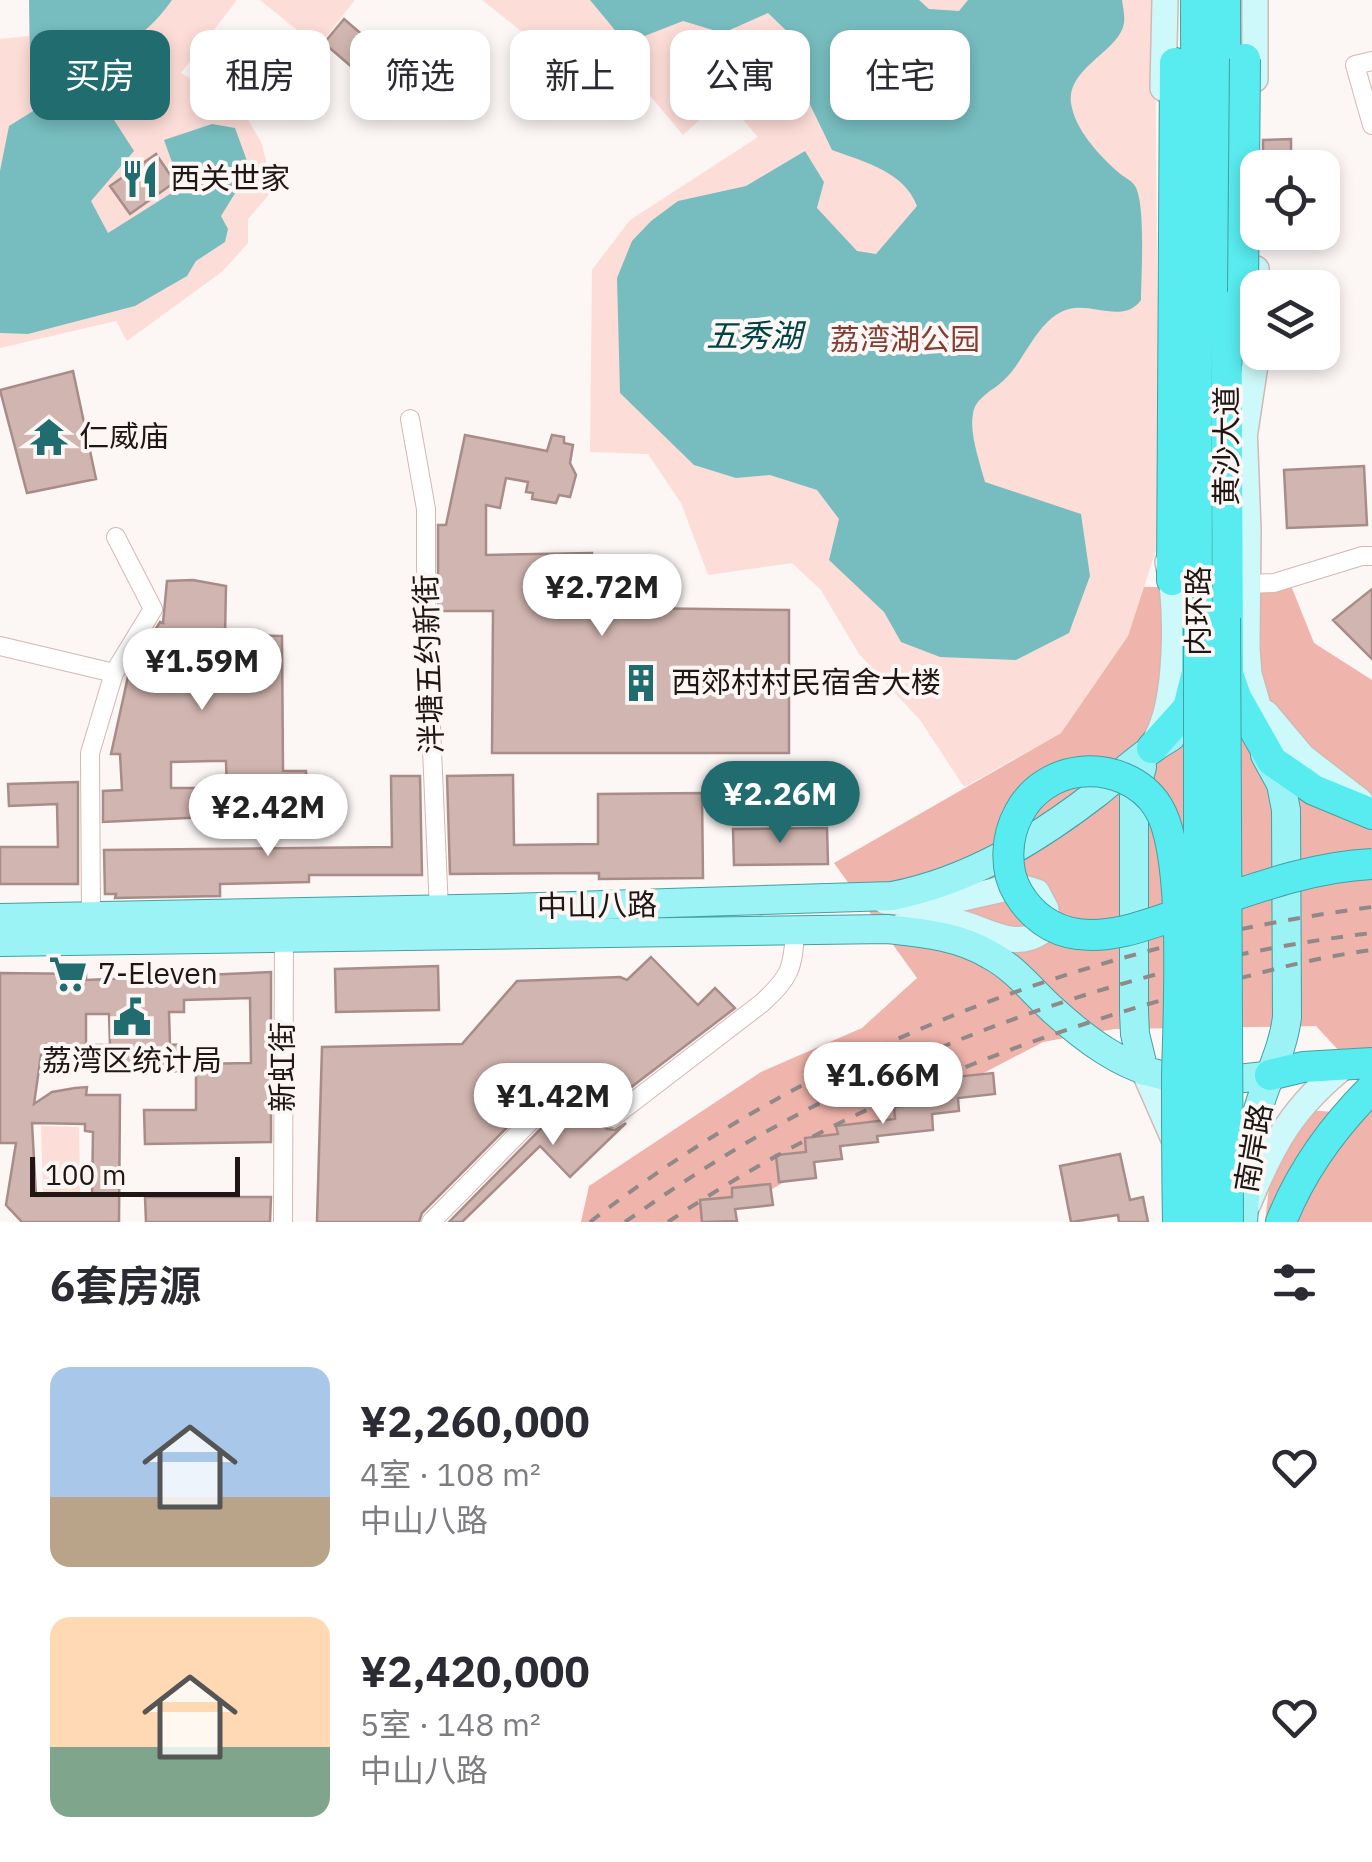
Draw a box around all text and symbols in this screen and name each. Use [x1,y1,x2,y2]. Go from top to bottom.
chip: 买房 [30,30,170,120]
chip: 租房 [190,30,330,120]
chip: 筛选 [350,30,490,120]
chip: 新上 [510,30,650,120]
chip: 公寓 [670,30,810,120]
chip: 住宅 [830,30,970,120]
map controls [1240,150,1340,370]
button: locate [1240,150,1340,250]
restaurant icon: 西关世家 [119,158,161,200]
place label: 西关世家 [170,158,290,197]
button: layers [1240,270,1340,370]
water label: 五秀湖 [706,314,807,356]
park label: 荔湾湖公园 [830,319,980,358]
street label: 黄沙大道 [1206,386,1245,506]
temple icon: 仁威庙 [28,416,70,458]
place label: 仁威庙 [79,416,169,455]
pin: ¥2.72M [521,554,683,639]
text: ¥2.72M [545,565,659,607]
street label: 内环路 [1178,566,1217,656]
street label: 泮塘五约新街 [405,573,450,755]
pin: ¥1.59M [121,628,283,713]
text: ¥1.59M [145,639,259,681]
building icon: 西郊村村民宿舍大楼 [620,662,662,704]
place label: 西郊村村民宿舍大楼 [671,662,941,701]
pin: ¥2.26M [699,761,861,846]
text: ¥2.26M [723,772,837,814]
pin: ¥2.42M [187,774,349,859]
text: ¥2.42M [211,785,325,827]
street label: 中山八路 [537,884,657,925]
supermarket icon: 7-Eleven [47,953,89,995]
place label: 7-Eleven [98,953,218,992]
public building icon: 荔湾区统计局 [111,996,153,1038]
street label: 新虹街 [262,1022,301,1112]
place label: 荔湾区统计局 [42,1040,222,1079]
pin: ¥1.66M [802,1042,964,1127]
text: ¥1.66M [826,1053,940,1095]
pin: ¥1.42M [472,1063,634,1148]
text: ¥1.42M [496,1074,610,1116]
street label: 南岸路 [1226,1100,1280,1195]
scale bar [30,1152,240,1196]
text: 100 m [45,1156,126,1193]
icon: filters [1267,1255,1322,1310]
text: 6套房源 [50,1258,201,1313]
text: ¥2,260,000 [360,1394,590,1449]
icon: home [130,1407,250,1527]
icon: heart [1267,1440,1322,1495]
text: 4室 · 108 m² [360,1453,541,1495]
text: 中山八路 [360,1499,488,1541]
text: ¥2,420,000 [360,1644,590,1699]
icon: home [130,1657,250,1777]
icon: heart [1267,1690,1322,1745]
text: 5室 · 148 m² [360,1703,541,1745]
text: 中山八路 [360,1749,488,1791]

